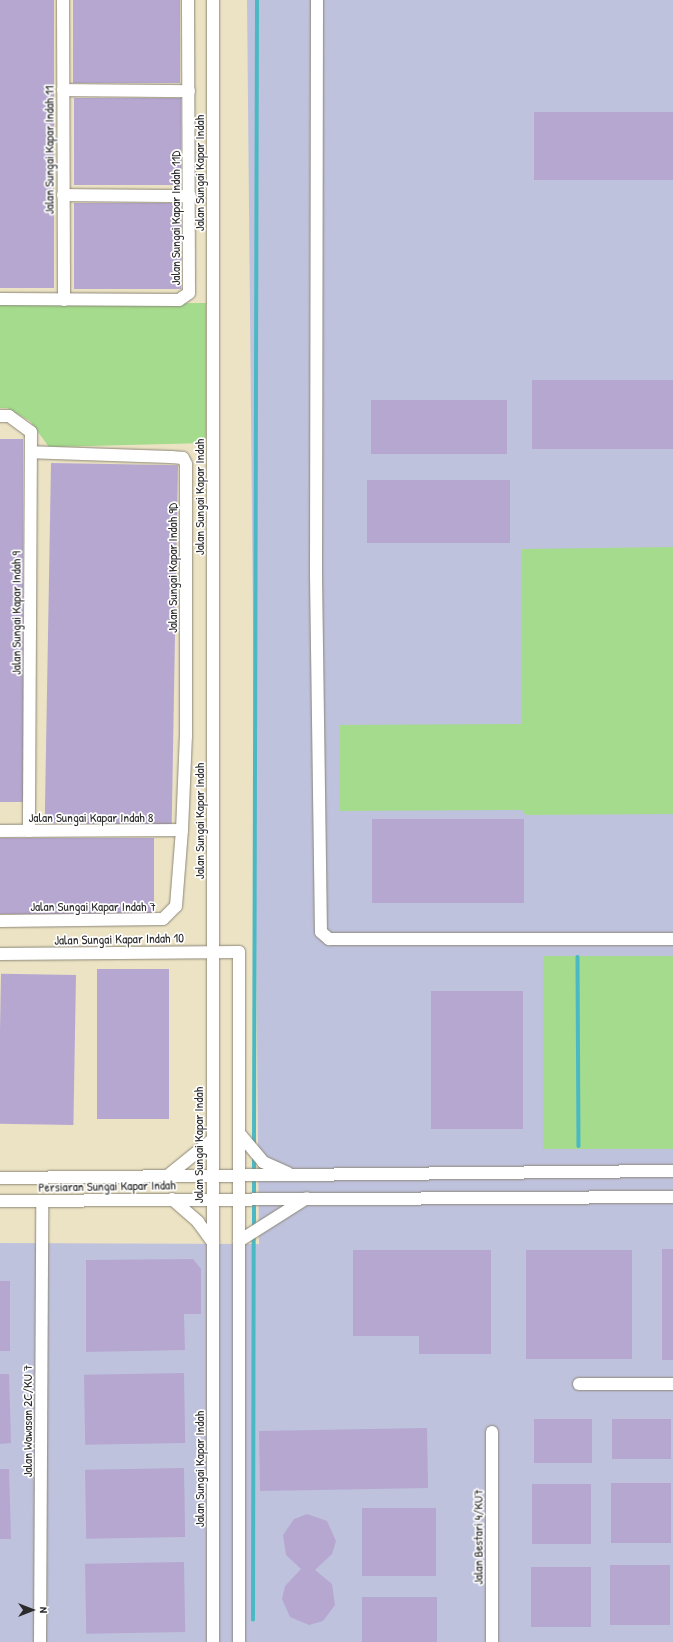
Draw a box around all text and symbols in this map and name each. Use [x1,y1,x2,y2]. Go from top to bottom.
street label: Jalan Sungai Kapar Indah 11 [41,86,57,214]
street label: Jalan Sungai Kapar Indah [191,115,207,231]
street label: Jalan Sungai Kapar Indah 11D [167,151,183,285]
street label: Jalan Sungai Kapar Indah [191,439,207,555]
street label: Jalan Sungai Kapar Indah 9D [164,503,180,633]
street label: Jalan Sungai Kapar Indah 9 [8,551,24,675]
street label: Jalan Sungai Kapar Indah [191,763,207,879]
street label: Jalan Sungai Kapar Indah 8 [29,809,153,825]
street label: Jalan Sungai Kapar Indah 7 [30,898,156,914]
street label: Jalan Sungai Kapar Indah 10 [54,930,184,948]
street label: Jalan Sungai Kapar Indah [190,1087,206,1203]
street label: Persiaran Sungai Kapar Indah [38,1177,176,1195]
street label: Jalan Wawasan 2C/KU 7 [19,1365,35,1477]
street label: Jalan Sungai Kapar Indah [191,1411,207,1527]
street label: Jalan Bestari 4/KU7 [470,1489,486,1585]
north arrow [12,1590,52,1630]
text: N [37,1607,51,1613]

